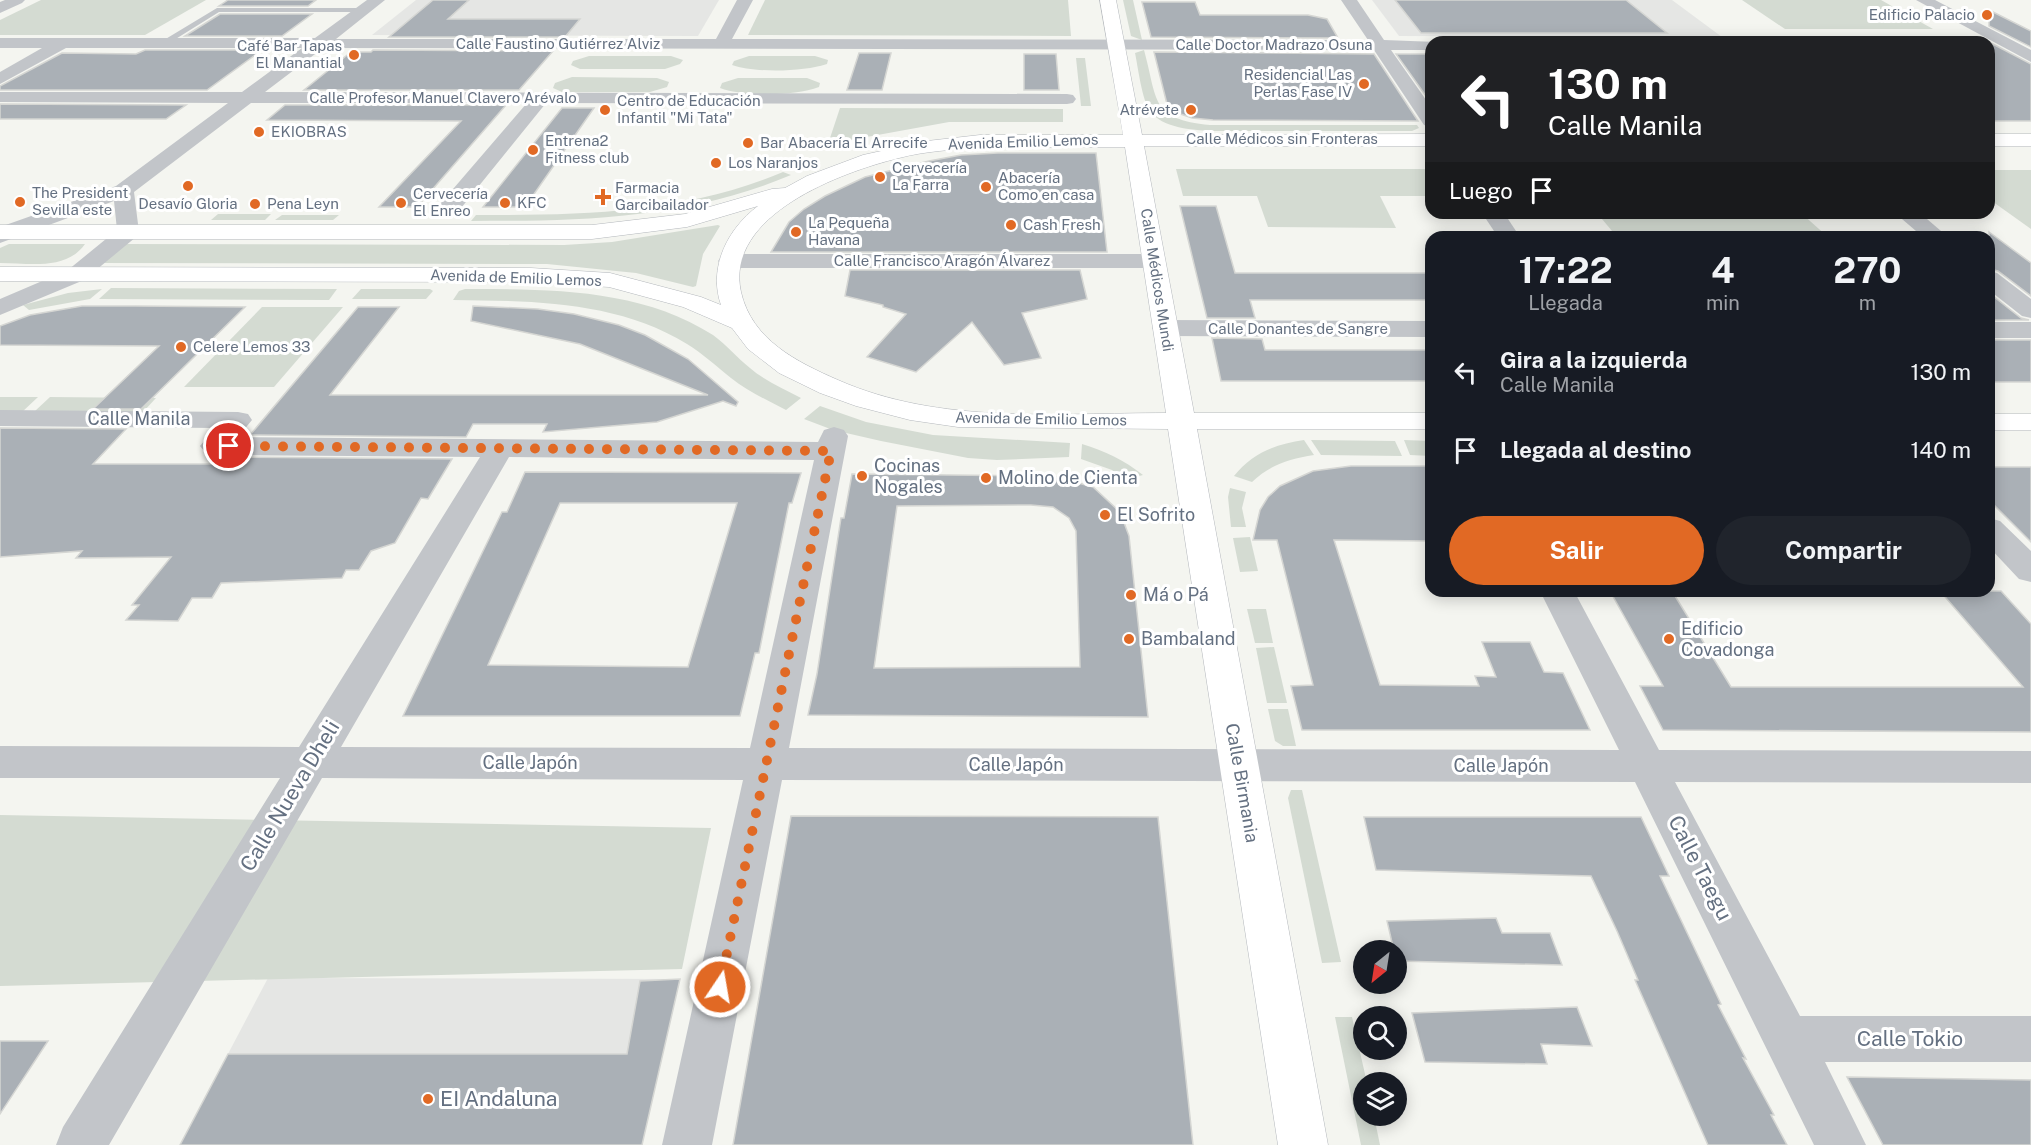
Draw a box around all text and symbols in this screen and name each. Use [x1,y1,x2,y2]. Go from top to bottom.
place label: Edificio Palacio [1869,6,1975,23]
marker: Edificio Palacio [1980,8,1994,22]
street label: Calle Faustino Gutiérrez Alviz [456,35,660,52]
street label: Calle Doctor Madrazo Osuna [1175,36,1373,53]
place label: Café Bar Tapas El Manantial [237,37,342,71]
marker: Café Bar Tapas El Manantial [347,48,361,62]
text: 130 m [1548,59,1668,108]
icon: left [1449,60,1527,138]
place label: Residencial Las Perlas Fase IV [1244,66,1352,100]
marker: Residencial Las Perlas Fase IV [1357,77,1371,91]
street label: Calle Profesor Manuel Clavero Arévalo [309,89,577,106]
place label: Centro de Educación Infantil "Mi Tata" [617,92,761,126]
place label: Atrévete [1120,101,1179,118]
marker: Centro de Educación Infantil "Mi Tata" [598,103,612,117]
marker: Atrévete [1184,103,1198,117]
text: Calle Manila [1548,109,1702,141]
place label: EKIOBRAS [271,123,347,140]
marker: EKIOBRAS [252,125,266,139]
street label: Avenida Emilio Lemos [947,130,1099,153]
street label: Calle Médicos sin Fronteras [1186,130,1378,147]
place label: Entrena2 Fitness club [545,132,629,166]
place label: Bar Abacería El Arrecife [760,134,928,151]
marker: Bar Abacería El Arrecife [741,136,755,150]
marker: Entrena2 Fitness club [526,143,540,157]
place label: Los Naranjos [728,154,818,171]
marker: Los Naranjos [709,156,723,170]
place label: Cervecería La Farra [892,159,967,193]
place label: Abacería Como en casa [998,169,1094,203]
marker: Cervecería La Farra [873,170,887,184]
icon: arrive [1525,174,1558,207]
text: Luego [1449,178,1513,204]
marker: Desavío Gloria [181,179,195,193]
place label: Farmacia Garcibailador [615,179,709,213]
marker: Abacería Como en casa [979,180,993,194]
place label: The President Sevilla este [32,184,128,218]
place label: Cervecería El Enreo [413,185,488,219]
marker: Farmacia Garcibailador [596,190,610,204]
place label: KFC [517,194,546,211]
marker: The President Sevilla este [13,195,27,209]
place label: Desavío Gloria [138,195,238,212]
place label: Pena Leyn [267,195,339,212]
marker: Cervecería El Enreo [394,196,408,210]
marker: KFC [498,196,512,210]
marker: Pena Leyn [248,197,262,211]
street label: Calle Médicos Mundi [1138,207,1177,353]
place label: La Pequeña Havana [808,214,889,248]
place label: Cash Fresh [1023,216,1101,233]
marker: Cash Fresh [1004,218,1018,232]
marker: La Pequeña Havana [789,225,803,239]
text: 17:22 [1518,249,1613,291]
text: 4 [1711,249,1735,291]
text: 270 [1833,249,1902,291]
street label: Calle Francisco Aragón Álvarez [834,252,1050,269]
street label: Avenida de Emilio Lemos [430,266,602,289]
text: Llegada [1528,291,1603,315]
text: min [1706,291,1740,315]
text: m [1859,291,1876,315]
street label: Calle Donantes de Sangre [1208,320,1388,337]
place label: Celere Lemos 33 [193,338,311,355]
marker: Celere Lemos 33 [174,340,188,354]
text: Gira a la izquierda [1500,347,1687,373]
icon: left [1449,356,1482,389]
text: 130 m [1910,359,1971,385]
text: Calle Manila [1500,373,1614,397]
street label: Calle Manila [88,408,190,429]
street label: Avenida de Emilio Lemos [955,409,1127,428]
pin [203,420,254,471]
icon: arrive [212,429,245,462]
icon: arrive [1449,434,1482,467]
text: Llegada al destino [1500,437,1691,463]
text: 140 m [1910,437,1971,463]
place label: Cocinas Nogales [874,455,943,497]
place label: Molino de Cienta [998,467,1138,488]
marker: Cocinas Nogales [855,469,869,483]
marker: Molino de Cienta [979,471,993,485]
place label: El Sofrito [1117,504,1195,525]
marker: El Sofrito [1098,508,1112,522]
button: Salir [1449,516,1704,585]
button: Compartir [1716,516,1971,585]
place label: Má o Pá [1143,584,1209,605]
marker: Má o Pá [1124,588,1138,602]
place label: Edificio Covadonga [1681,618,1774,660]
place label: Bambaland [1141,628,1236,649]
marker: Bambaland [1122,632,1136,646]
marker: Edificio Covadonga [1662,632,1676,646]
street label: Calle Nueva Dheli [235,716,344,876]
street label: Calle Birmania [1222,722,1263,844]
street label: Calle Japón [482,752,578,773]
street label: Calle Japón [968,754,1064,775]
street label: Calle Japón [1453,755,1549,776]
street label: Calle Taegu [1663,811,1738,924]
north arrow [1353,940,1407,994]
map controls [1353,940,1407,1126]
position arrow [688,955,752,1019]
button: search [1353,1006,1407,1060]
street label: Calle Tokio [1857,1026,1963,1051]
button: layers [1353,1072,1407,1126]
place label: EI Andaluna [440,1086,557,1111]
marker: EI Andaluna [421,1092,435,1106]

